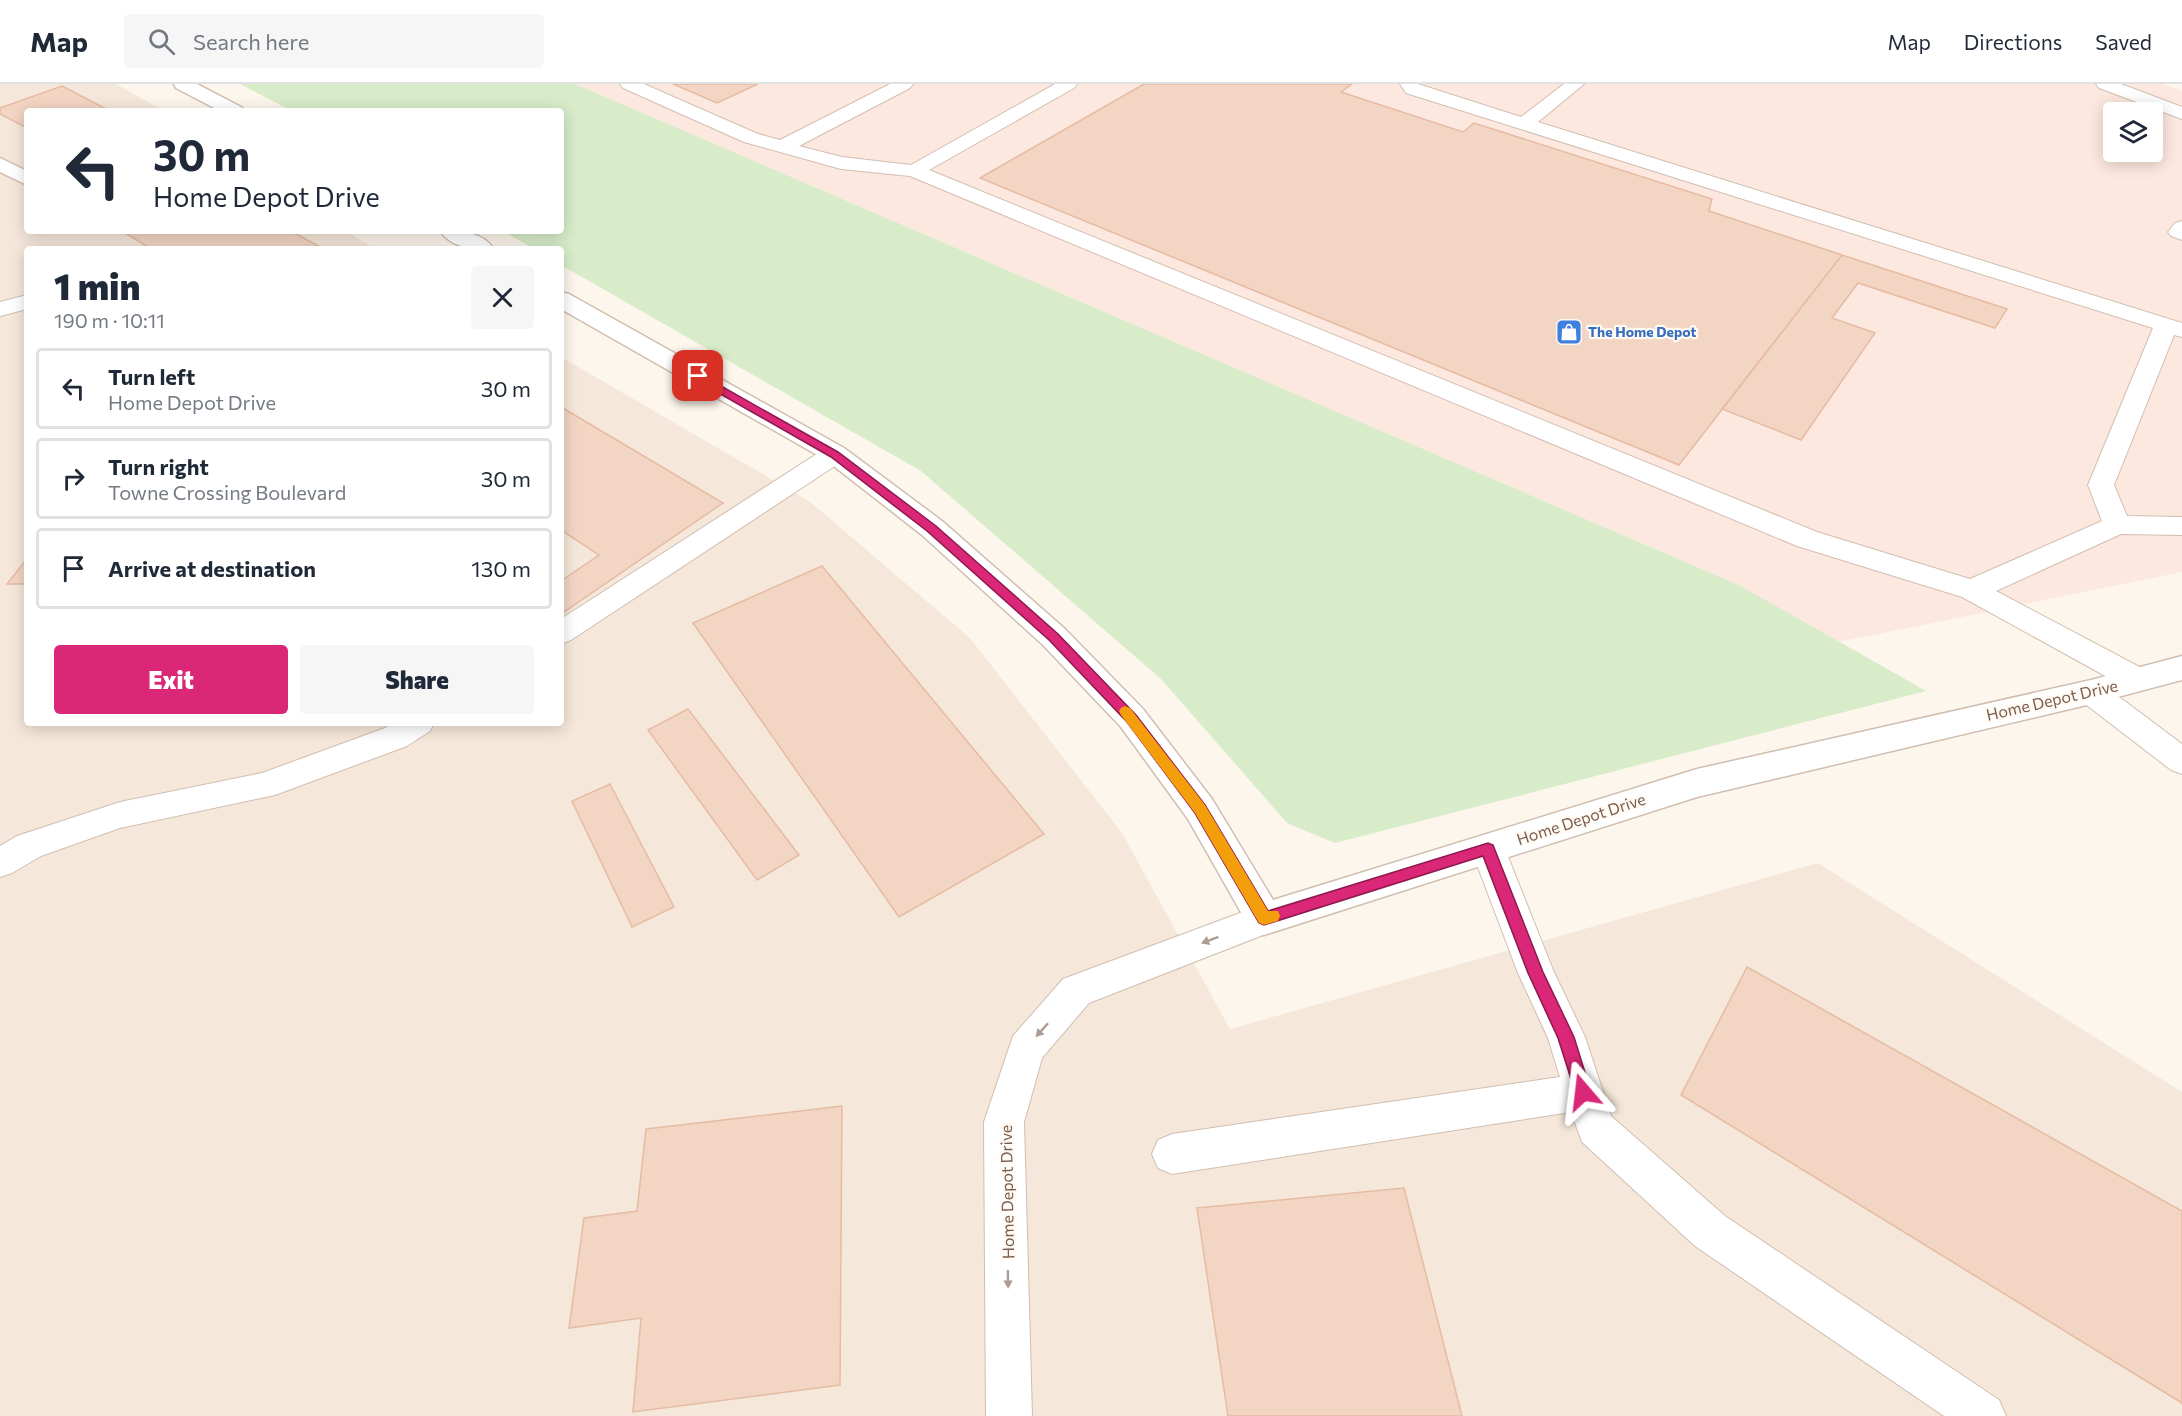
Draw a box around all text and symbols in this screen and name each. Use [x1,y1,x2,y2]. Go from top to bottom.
search box [124,14,544,68]
text: Map [30,24,88,58]
icon: search [145,25,178,58]
text: Search here [193,28,309,55]
text: Map [1888,29,1931,54]
text: Directions [1964,29,2062,54]
text: Saved [2095,29,2152,54]
map controls [2103,102,2163,162]
button: layers [2103,102,2163,162]
text: 30 m [153,128,250,180]
icon: left [54,132,132,210]
text: Home Depot Drive [153,180,380,213]
text: 1 min [54,263,140,307]
button: close [471,266,534,329]
text: 190 m · 10:11 [54,308,165,332]
shop icon: The Home Depot [1554,317,1584,347]
place label: The Home Depot [1588,323,1697,340]
pin [672,350,723,401]
icon: arrive [681,359,714,392]
text: Turn left [108,363,195,390]
icon: left [57,372,90,405]
text: 30 m [481,375,531,402]
text: Home Depot Drive [108,390,276,414]
text: Turn right [108,453,209,480]
icon: right [57,462,90,495]
text: 30 m [481,465,531,492]
text: Towne Crossing Boulevard [108,480,346,504]
icon: arrive [57,552,90,585]
text: Arrive at destination [108,555,316,582]
text: 130 m [471,555,531,582]
button: Exit [54,645,288,714]
button: Share [300,645,534,714]
street label: Home Depot Drive [1984,675,2120,724]
street label: Home Depot Drive [1514,789,1648,848]
one-way arrow [1200,935,1218,945]
one-way arrow [1036,1022,1049,1037]
position arrow [1551,1060,1615,1124]
street label: Home Depot Drive [996,1125,1017,1259]
one-way arrow [1003,1270,1013,1289]

